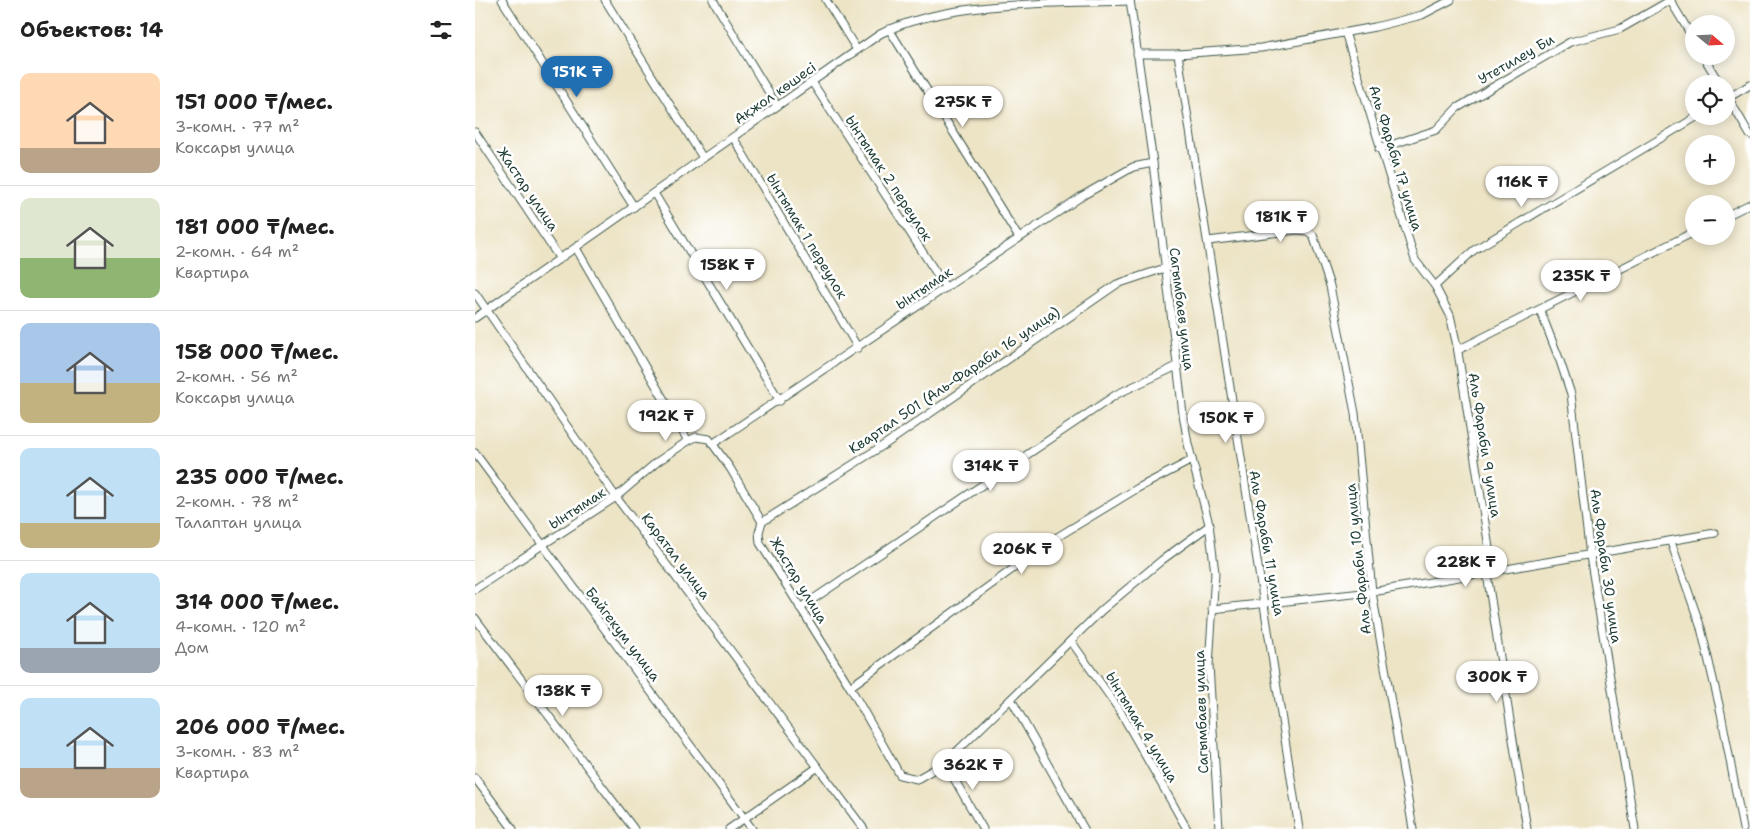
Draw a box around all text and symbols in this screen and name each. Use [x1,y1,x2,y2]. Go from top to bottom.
north arrow [1685,15,1735,65]
map controls [1685,15,1735,245]
text: Объектов: 14 [20,16,163,44]
icon: filters [427,16,455,44]
street label: Утетилеу Би [1475,30,1557,88]
pin: 151K ₸ [536,56,618,98]
street label: Ақжол көшесі [730,58,820,128]
text: 151K ₸ [552,61,602,82]
button: locate [1685,75,1735,125]
street label: Аль Фараби 17 улица [1365,83,1427,233]
pin: 275K ₸ [922,86,1004,128]
text: 151 000 ₸/мес. [175,88,333,116]
text: 275K ₸ [934,91,992,112]
icon: home [60,93,120,153]
street label: Ынтымак 2 переулок [841,112,937,245]
text: 3-комн. · 77 m² [175,116,300,137]
button: + [1685,135,1735,185]
text: Коксары улица [175,137,294,158]
street label: Жастар улица [493,144,563,235]
pin: 116K ₸ [1481,166,1563,208]
street label: Ынтымак 1 переулок [763,170,852,302]
text: 116K ₸ [1496,171,1548,192]
button: − [1685,195,1735,245]
pin: 181K ₸ [1240,200,1322,243]
text: 181K ₸ [1255,206,1307,227]
text: 181 000 ₸/мес. [175,213,335,241]
icon: home [60,218,120,278]
text: 2-комн. · 64 m² [175,241,299,262]
street label: Сагымбаев улица [1166,247,1198,372]
pin: 158K ₸ [686,248,768,291]
text: 158K ₸ [700,254,754,275]
pin: 235K ₸ [1540,260,1622,302]
text: Квартира [175,262,249,283]
street label: Ынтымак [892,262,956,313]
text: 235K ₸ [1552,265,1610,286]
street label: Квартал 501 (Аль-Фараби 16 улица) [845,302,1063,458]
text: 158 000 ₸/мес. [175,338,339,366]
icon: home [60,343,120,403]
text: 2-комн. · 56 m² [175,366,298,387]
street label: Аль Фараби 9 улица [1465,371,1505,519]
text: Коксары улица [175,387,294,408]
pin: 192K ₸ [625,400,707,442]
pin: 150K ₸ [1185,402,1267,444]
text: 192K ₸ [638,405,694,426]
text: 150K ₸ [1199,407,1253,428]
pin: 314K ₸ [950,450,1032,492]
text: 314K ₸ [964,455,1018,476]
text: 235 000 ₸/мес. [175,463,344,491]
icon: home [60,468,120,528]
street label: Аль Фараби 11 улица [1245,469,1289,618]
street label: Аль Фараби 10 улица [1341,482,1375,635]
street label: Ынтымак [545,483,609,533]
street label: Аль Фараби 30 улица [1586,488,1626,645]
text: 2-комн. · 78 m² [175,491,299,512]
street label: Каратал улица [638,509,715,603]
text: Талаптан улица [175,512,301,533]
pin: 206K ₸ [981,532,1063,575]
street label: Жастар улица [766,534,832,627]
text: 206K ₸ [992,538,1052,559]
pin: 228K ₸ [1425,546,1507,588]
text: 228K ₸ [1436,551,1496,572]
street label: Байгекум улица [582,583,665,685]
text: 314 000 ₸/мес. [175,588,339,616]
icon: home [60,593,120,653]
text: 4-комн. · 120 m² [175,616,306,637]
text: Дом [175,637,209,658]
street label: Сагымбаев улица [1190,650,1212,774]
pin: 300K ₸ [1456,660,1538,703]
text: 300K ₸ [1467,666,1527,687]
street label: Ынтымак 4 улица [1102,668,1182,786]
pin: 138K ₸ [522,674,604,717]
text: 138K ₸ [535,680,591,701]
text: 206 000 ₸/мес. [175,713,345,741]
icon: home [60,718,120,778]
text: 3-комн. · 83 m² [175,741,300,762]
pin: 362K ₸ [932,748,1014,791]
text: 362K ₸ [943,754,1003,775]
text: Квартира [175,762,249,783]

